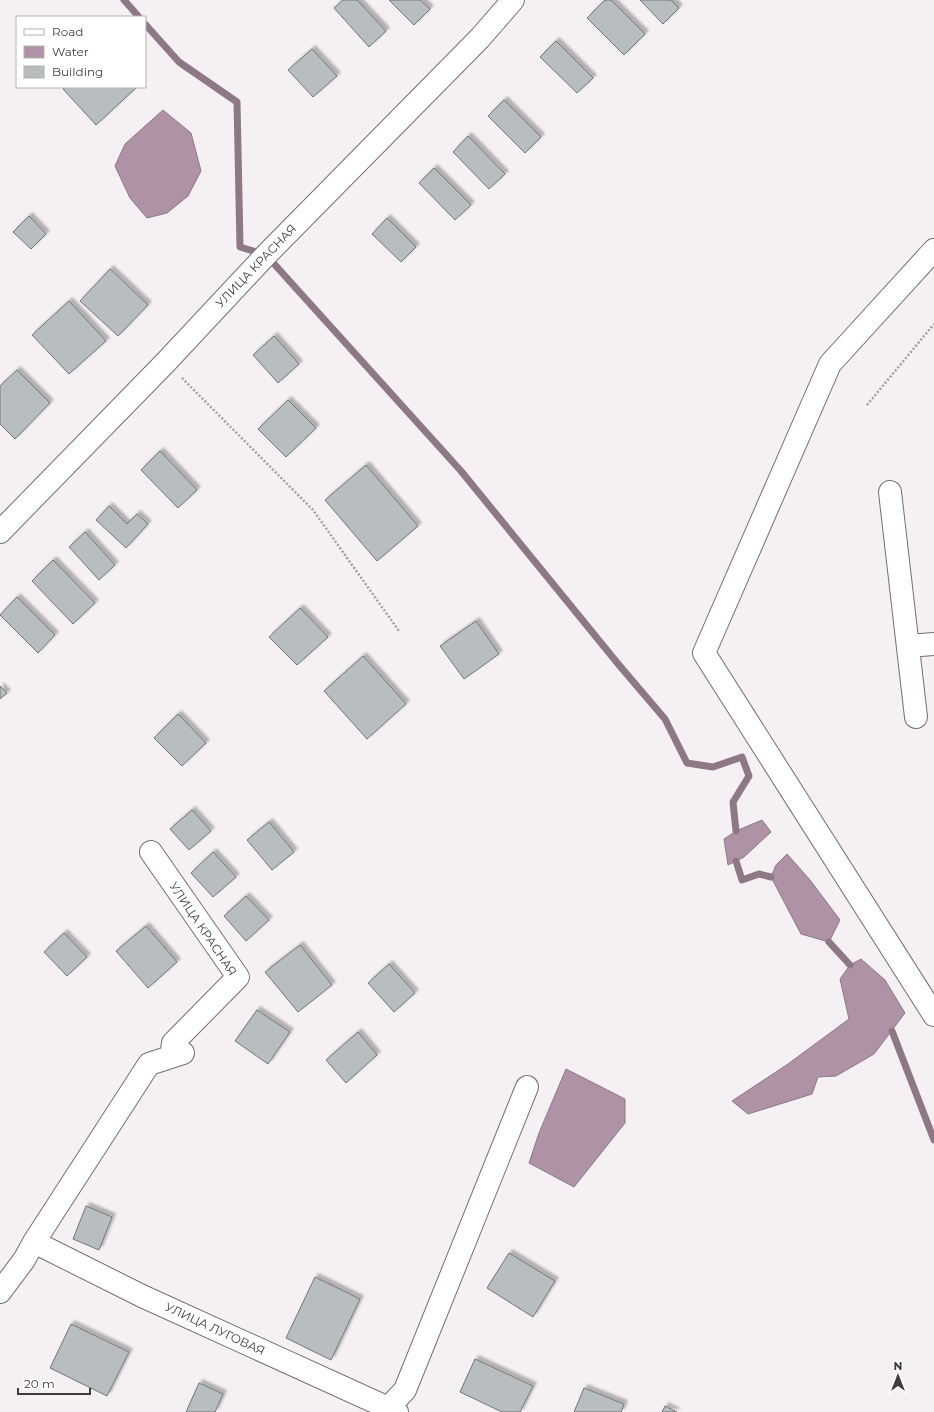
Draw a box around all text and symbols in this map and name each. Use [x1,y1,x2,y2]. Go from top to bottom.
legend [16,16,146,88]
text: Road [52,24,83,39]
text: Water [52,44,89,59]
text: Building [52,64,103,79]
street label: УЛИЦА КРАСНАЯ [212,221,299,310]
street label: УЛИЦА КРАСНАЯ [166,879,240,978]
street label: УЛИЦА ЛУГОВАЯ [163,1299,268,1358]
north arrow [878,1356,918,1396]
text: N [894,1359,902,1373]
scale bar [18,1370,90,1396]
text: 20 m [24,1376,55,1391]

